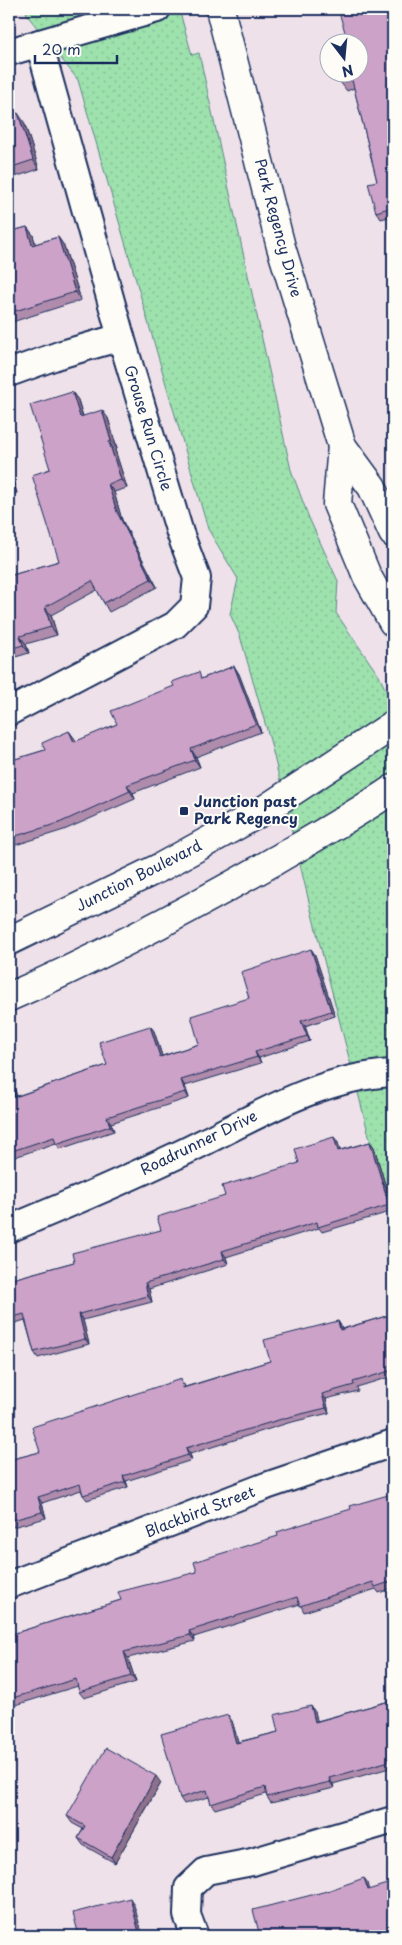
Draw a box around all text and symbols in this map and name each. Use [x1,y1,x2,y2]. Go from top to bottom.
scale bar [35,32,118,64]
north arrow [320,32,370,82]
text: 20 m [42,37,81,60]
text: N [339,59,356,83]
street label: Park Regency Drive [250,156,309,299]
street label: Grouse Run Circle [119,362,179,493]
place label: Junction past Park Regency [194,789,298,829]
marker: Junction past Park Regency [178,805,190,817]
street label: Junction Boulevard [71,833,205,916]
street label: Roadrunner Drive [136,1103,261,1180]
street label: Blackbird Street [141,1479,258,1542]

